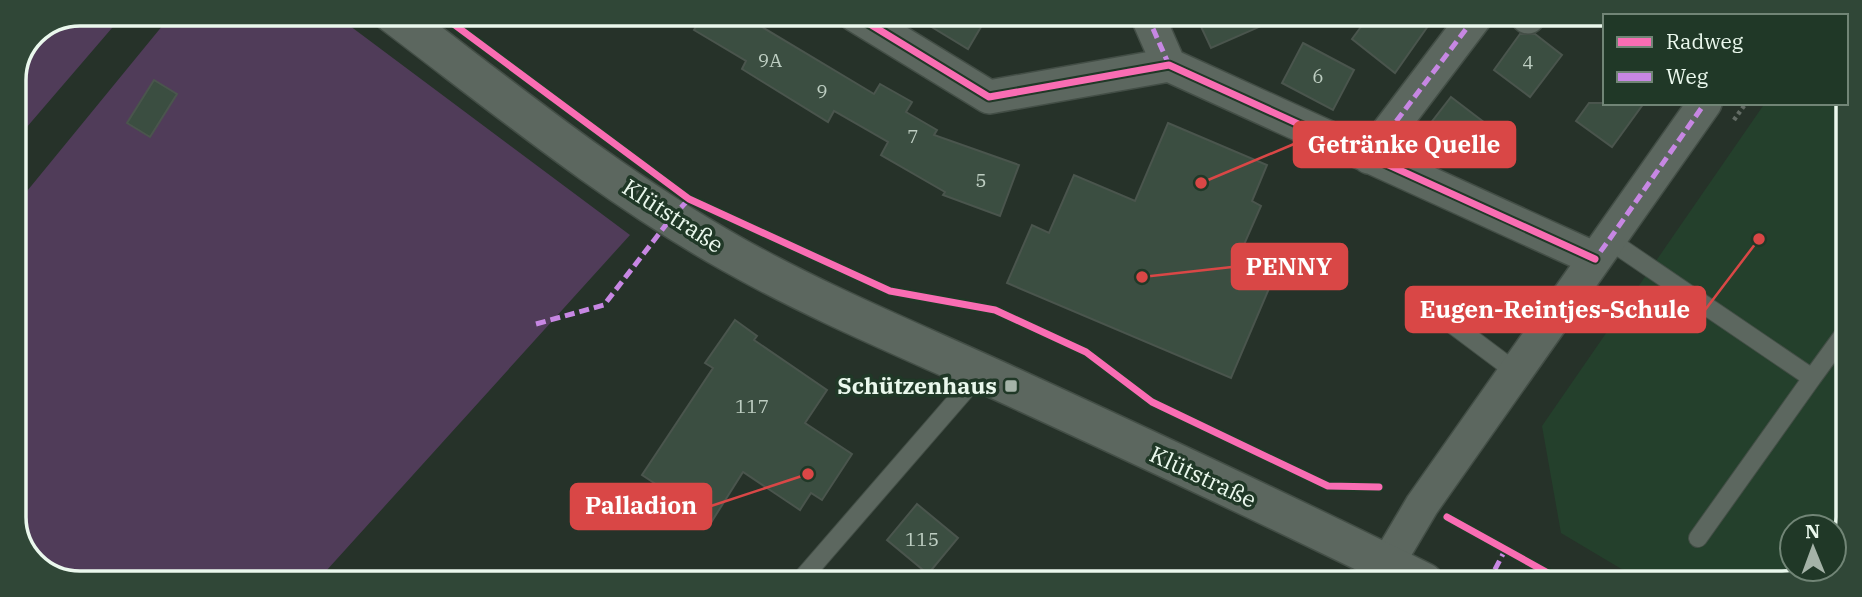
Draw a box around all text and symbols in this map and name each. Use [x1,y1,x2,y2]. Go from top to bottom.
legend [1603,14,1848,105]
text: Radweg [1666,27,1744,55]
house number: 9A [758,48,782,72]
house number: 4 [1522,50,1534,74]
text: Weg [1666,62,1709,90]
house number: 6 [1312,64,1324,88]
house number: 9 [816,79,828,103]
callout: Getränke Quelle [1294,122,1515,167]
house number: 7 [907,124,919,148]
text: Getränke Quelle [1308,128,1500,160]
house number: 5 [975,168,987,192]
street label: Klütstraße [617,171,730,259]
callout: PENNY [1232,244,1347,289]
text: PENNY [1246,250,1332,282]
callout: Eugen-Reintjes-Schule [1406,287,1705,332]
text: Eugen-Reintjes-Schule [1420,293,1690,325]
place label: Schützenhaus [837,370,997,400]
marker: Schützenhaus [1003,378,1019,394]
house number: 117 [735,394,769,418]
street label: Klütstraße [1145,438,1262,514]
callout: Palladion [571,484,711,529]
text: Palladion [585,489,697,521]
north arrow [1778,513,1848,583]
text: N [1805,519,1820,543]
house number: 115 [905,527,939,551]

